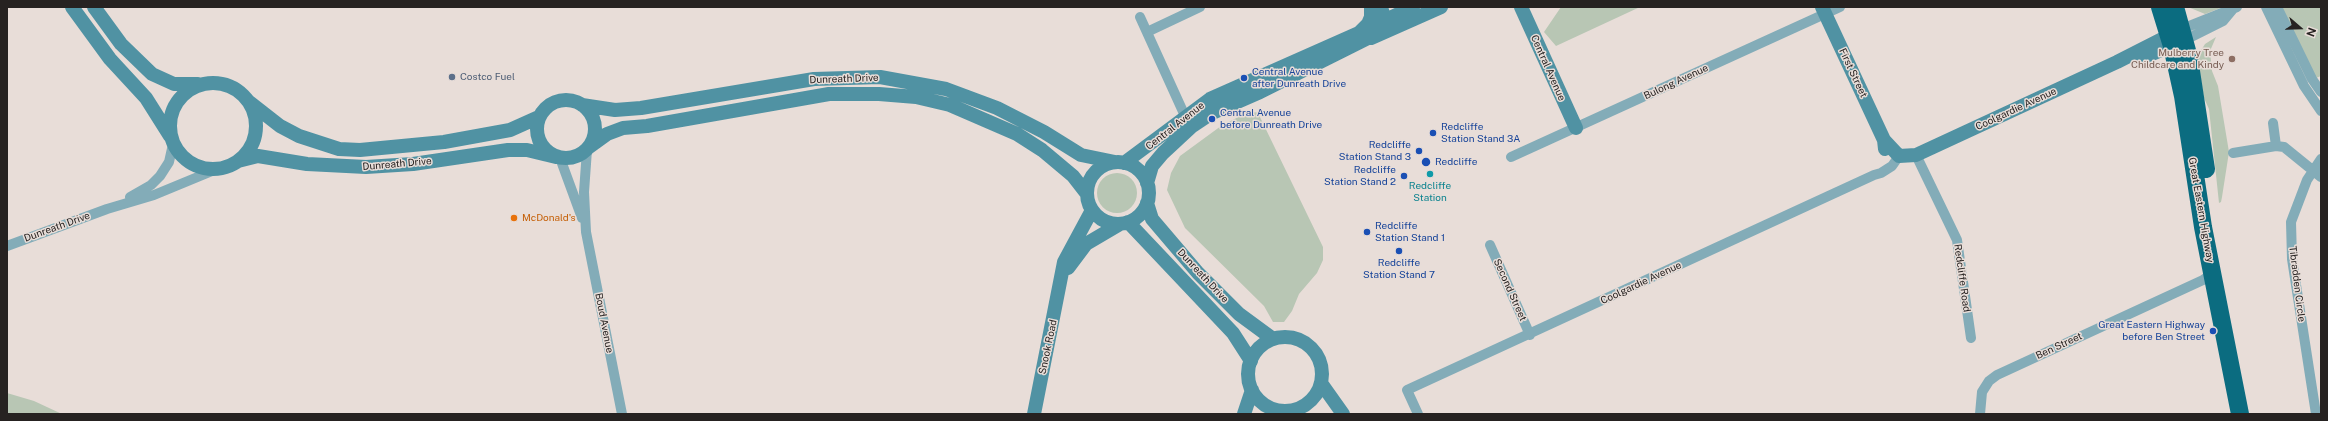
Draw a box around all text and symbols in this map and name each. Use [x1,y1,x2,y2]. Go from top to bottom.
north arrow [2280,8,2320,48]
text: N [2304,26,2318,38]
street label: Central Avenue [1528,33,1568,103]
street label: First Street [1836,47,1870,99]
place label: Mulberry Tree Childcare and Kindy [2131,47,2224,70]
marker: Mulberry Tree Childcare and Kindy [2227,54,2237,64]
street label: Bulong Avenue [1642,62,1710,102]
place label: Central Avenue after Dunreath Drive [1252,66,1346,90]
place label: Costco Fuel [460,71,515,83]
marker: Costco Fuel [447,72,457,82]
street label: Dunreath Drive [809,72,879,86]
marker: Central Avenue after Dunreath Drive [1239,73,1249,83]
street label: Coolgardie Avenue [1974,85,2058,133]
street label: Central Avenue [1143,99,1207,153]
place label: Central Avenue before Dunreath Drive [1220,107,1322,130]
marker: Central Avenue before Dunreath Drive [1207,114,1217,124]
place label: Redcliffe Station Stand 3A [1441,121,1520,144]
marker: Redcliffe Station Stand 3A [1428,128,1438,138]
place label: Redcliffe Station Stand 3 [1339,139,1411,162]
marker: Redcliffe Station Stand 3 [1414,146,1424,156]
street label: Dunreath Drive [362,155,432,173]
marker: Redcliffe [1420,156,1432,168]
place label: Redcliffe [1435,156,1477,168]
street label: Great Eastern Highway [2186,156,2216,264]
place label: Redcliffe Station Stand 2 [1324,164,1396,188]
marker: Redcliffe Station [1425,169,1435,179]
marker: Redcliffe Station Stand 2 [1399,171,1409,181]
place label: Redcliffe Station [1409,180,1451,204]
street label: Dunreath Drive [22,210,92,244]
place label: McDonald's [522,212,575,224]
marker: McDonald's [509,213,519,223]
place label: Redcliffe Station Stand 1 [1375,220,1445,244]
marker: Redcliffe Station Stand 1 [1362,227,1372,237]
street label: Redcliffe Road [1951,243,1973,313]
street label: Tibradden Circle [2286,245,2308,323]
marker: Redcliffe Station Stand 7 [1394,246,1404,256]
street label: Dunreath Drive [1175,247,1231,305]
place label: Redcliffe Station Stand 7 [1363,257,1435,280]
street label: Second Street [1491,257,1529,323]
street label: Coolgardie Avenue [1599,259,1683,307]
street label: Boud Avenue [592,292,616,354]
street label: Snook Road [1036,319,1060,375]
place label: Great Eastern Highway before Ben Street [2098,319,2205,342]
marker: Great Eastern Highway before Ben Street [2208,326,2218,336]
street label: Ben Street [2034,330,2084,362]

